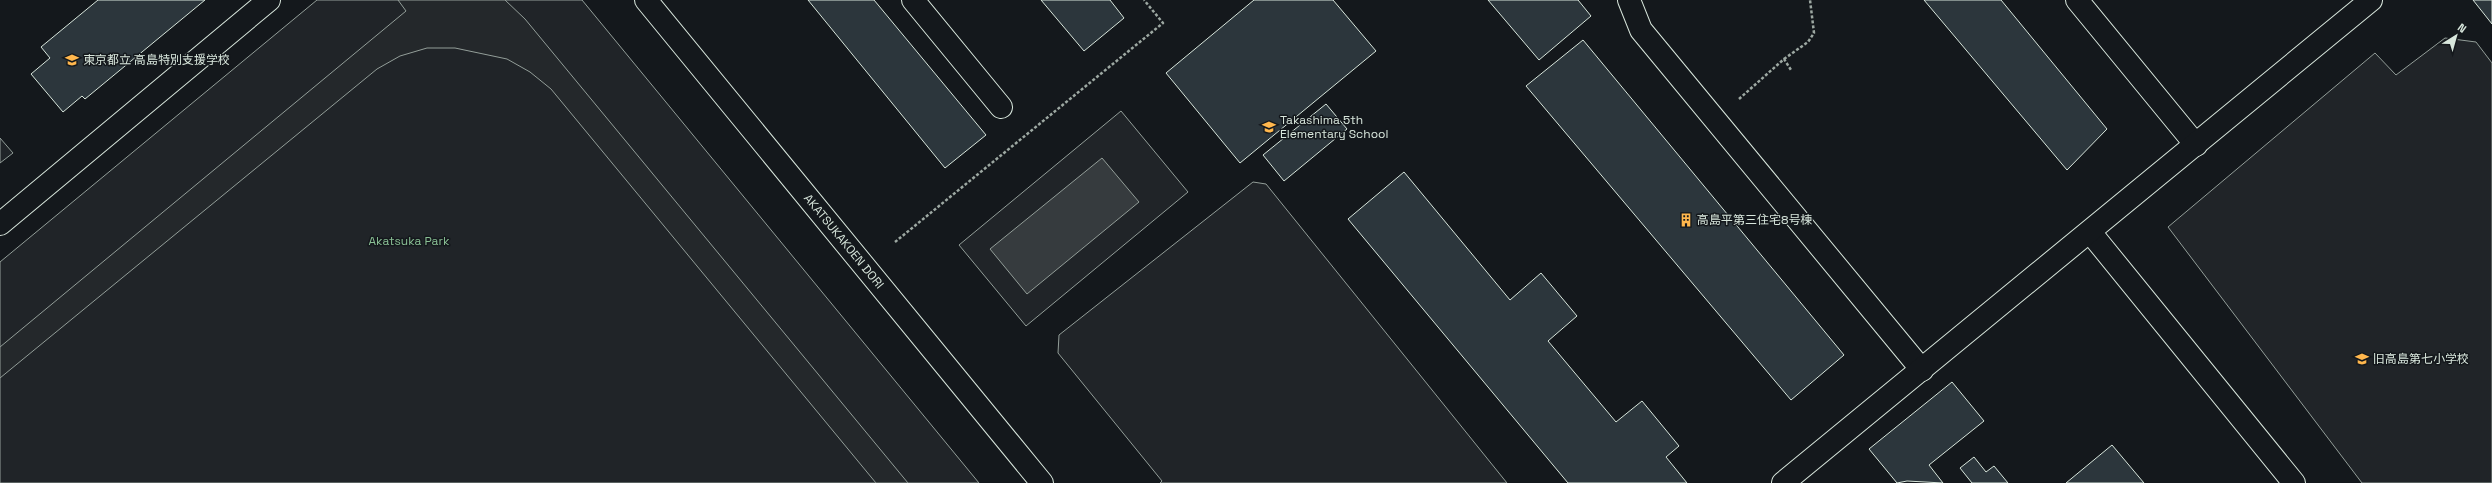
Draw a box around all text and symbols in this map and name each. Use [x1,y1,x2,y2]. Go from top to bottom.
north arrow [2436,16,2476,56]
text: N [2455,20,2469,36]
school or university icon: 東京都立 高島特別支援学校 [64,52,80,68]
place label: 東京都立 高島特別支援学校 [83,52,230,68]
place label: Takashima 5th Elementary School [1280,112,1388,142]
school or university icon: Takashima 5th Elementary School [1261,119,1277,135]
street label: AKATSUKAKOEN DORI [800,191,887,292]
building icon: 高島平第三住宅8号棟 [1678,212,1694,228]
place label: 高島平第三住宅8号棟 [1697,212,1812,228]
park label: Akatsuka Park [369,233,450,249]
school or university icon: 旧高島第七小学校 [2354,351,2370,367]
place label: 旧高島第七小学校 [2373,351,2469,367]

